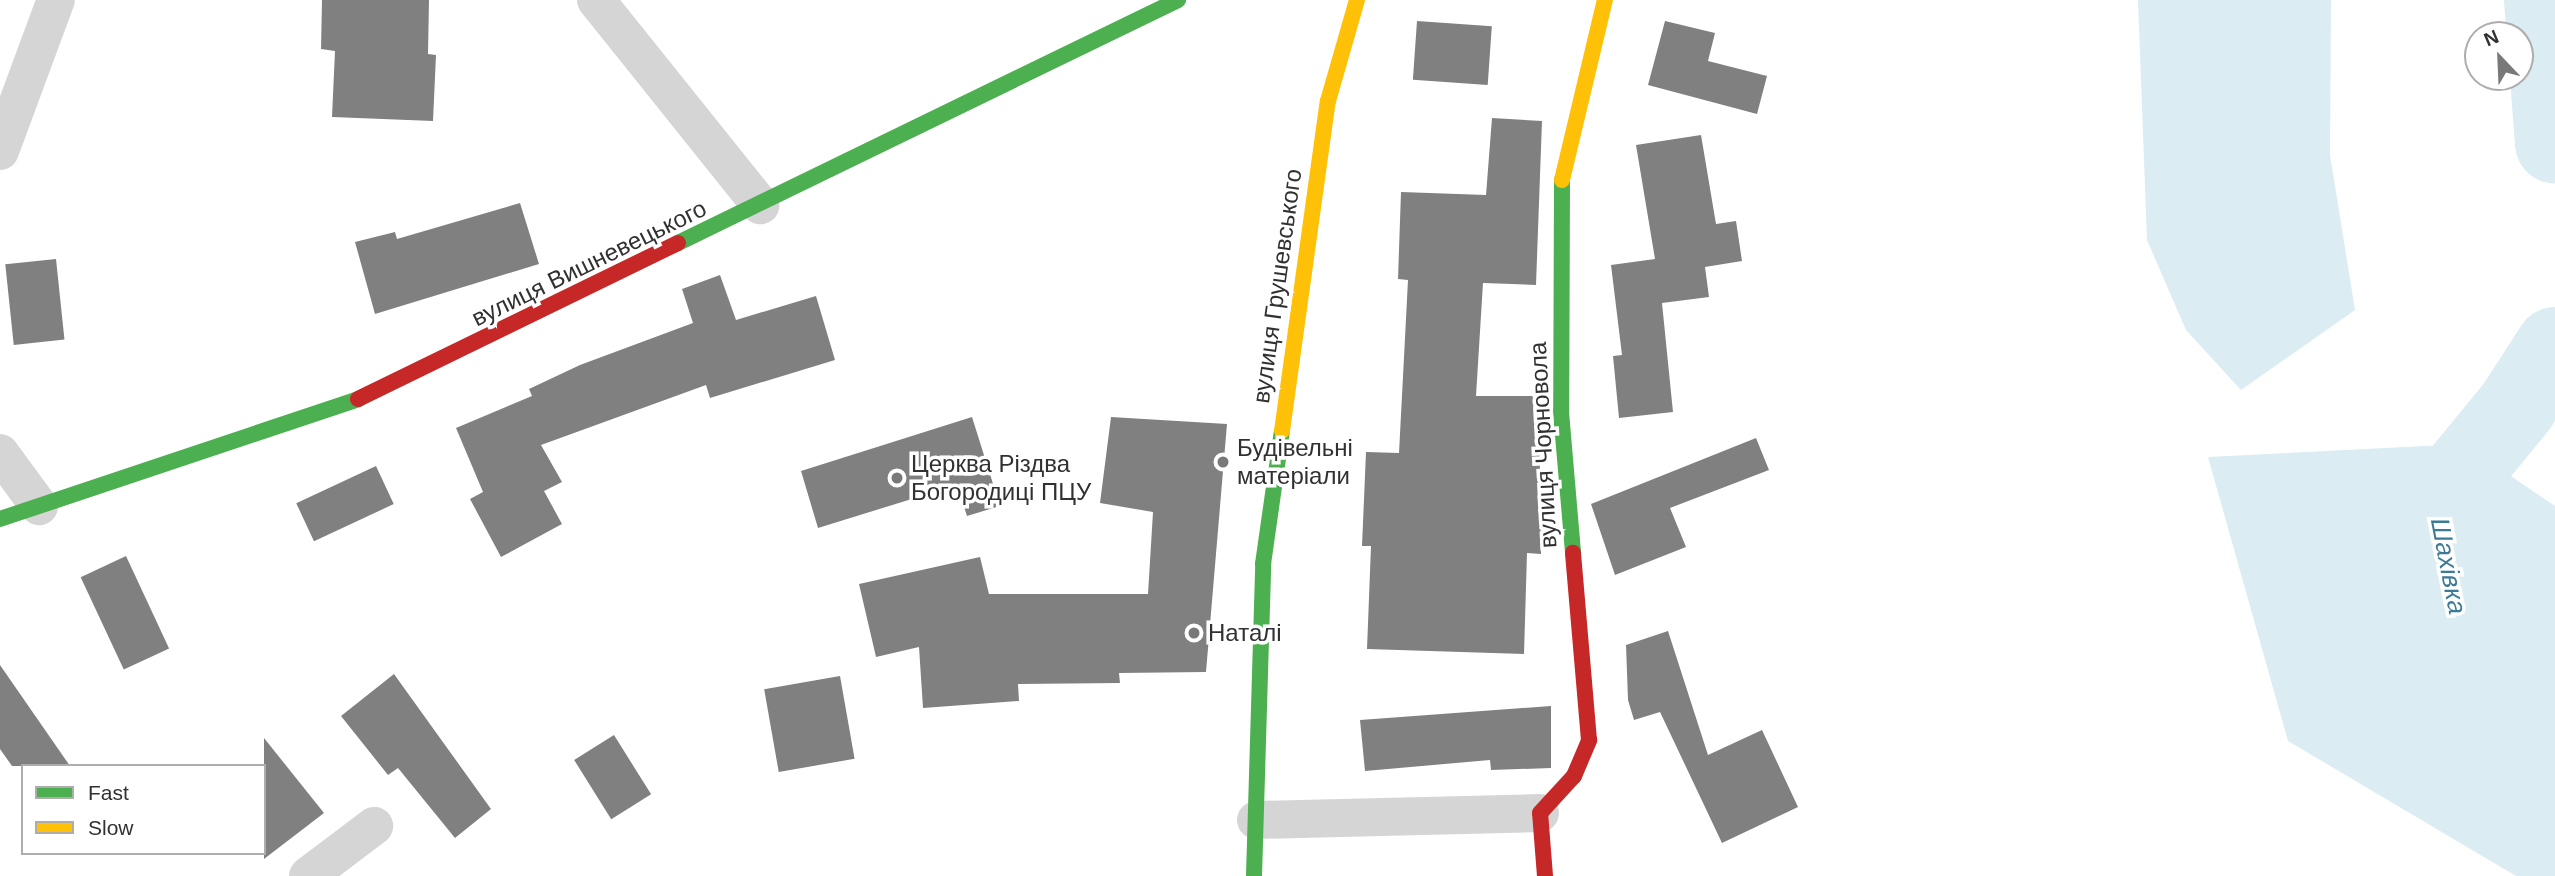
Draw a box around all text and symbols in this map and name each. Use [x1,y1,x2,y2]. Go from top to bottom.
north arrow [2464,21,2534,91]
text: N [2481,26,2502,50]
street label: вулиця Грушевського [1246,167,1308,405]
street label: вулиця Вишневецького [467,194,711,332]
street label: вулиця Чорновола [1523,341,1563,549]
place label: Будівельні матеріали [1237,434,1353,490]
place label: Церква Різдва Богородиці ПЦУ [911,450,1091,506]
marker: Будівельні матеріали [1215,454,1231,470]
marker: Церква Різдва Богородиці ПЦУ [889,470,905,486]
water label: Шахівка [2423,515,2473,617]
place label: Наталі [1208,619,1282,647]
marker: Наталі [1186,625,1202,641]
legend [21,764,266,855]
text: Fast [88,781,129,804]
text: Slow [88,816,134,839]

